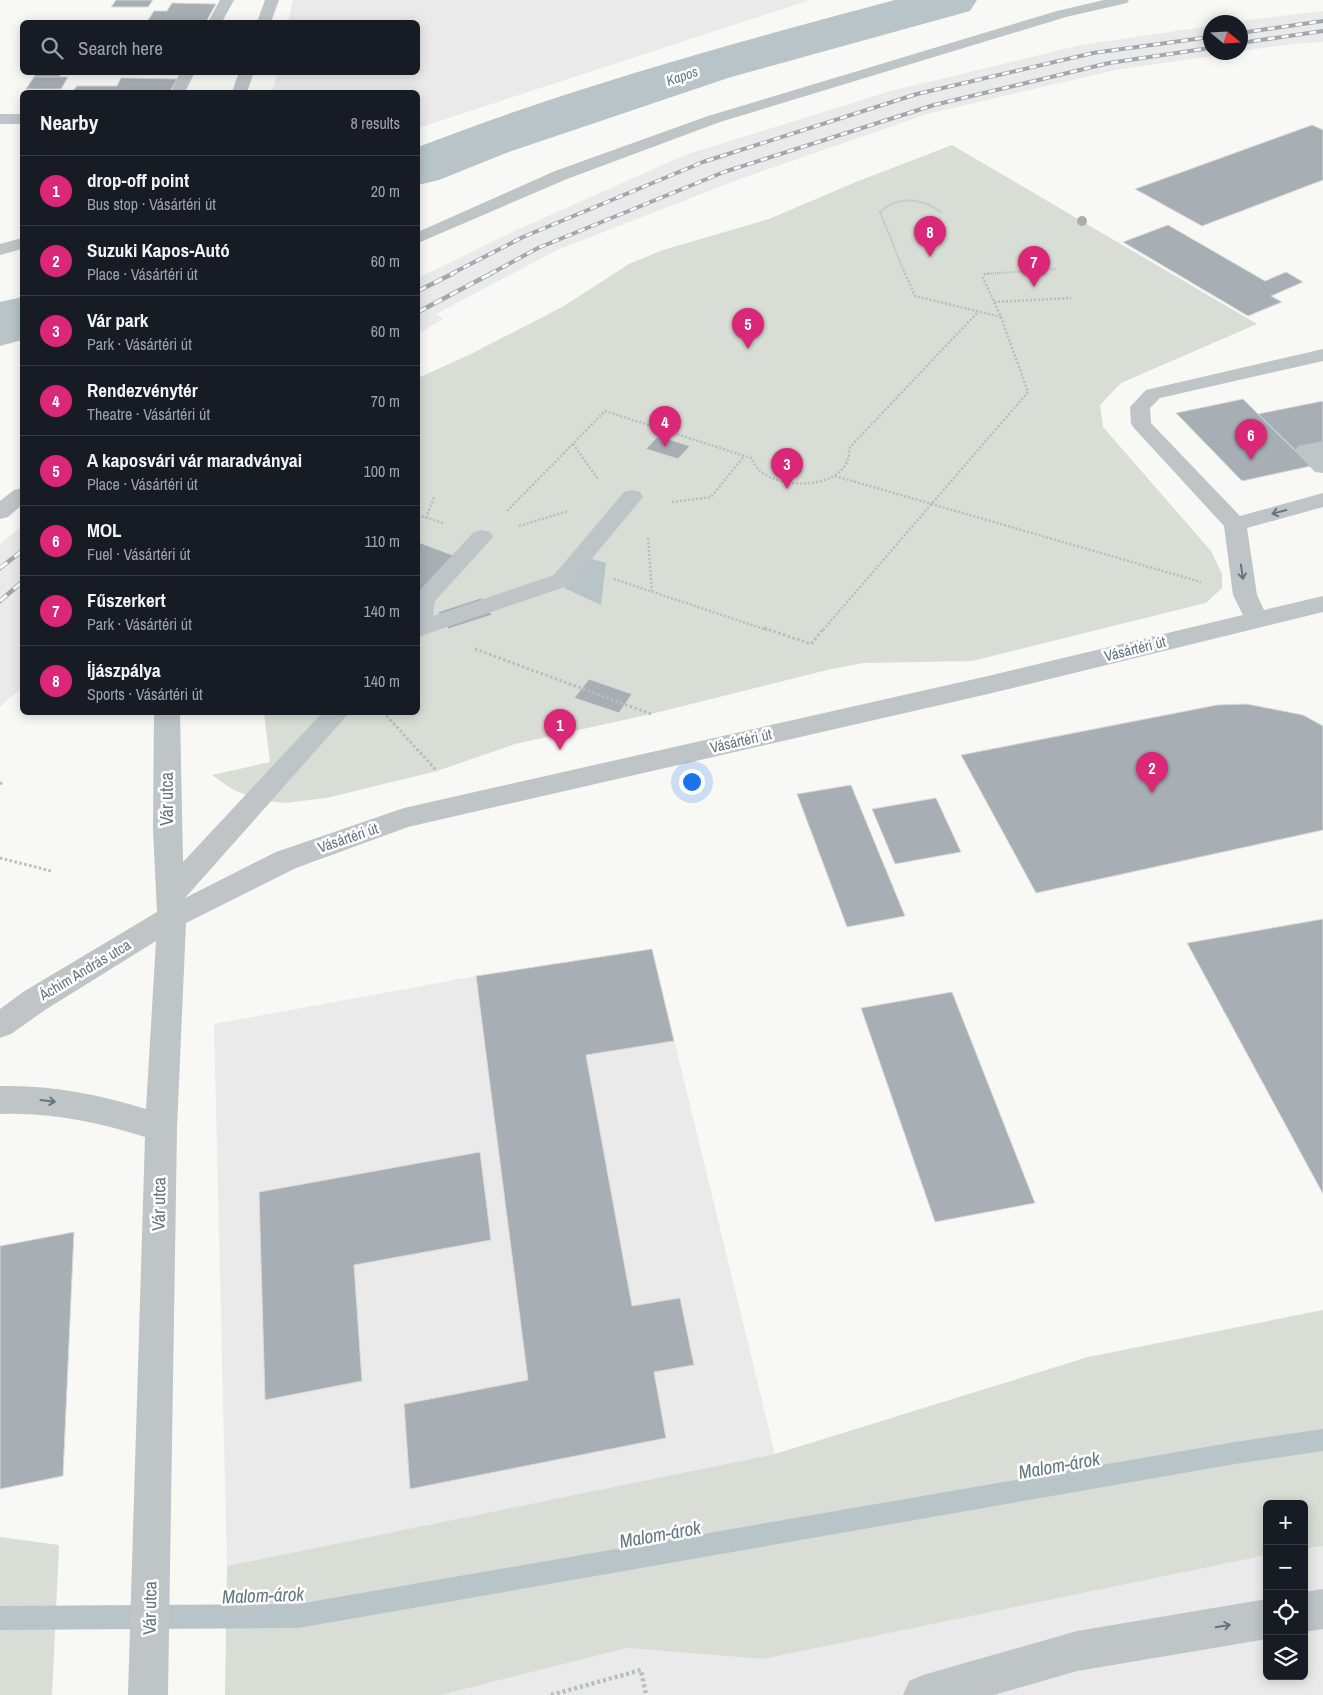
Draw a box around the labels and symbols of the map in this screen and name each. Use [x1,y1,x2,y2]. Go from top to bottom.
north arrow [1203,15,1248,60]
water label: Kapos [664,62,701,90]
pin: 8 [914,216,946,257]
pin: 7 [1018,246,1050,287]
pin: 5 [732,308,764,349]
pin: 4 [649,406,681,447]
pin: 6 [1235,419,1267,460]
pin: 3 [771,448,803,489]
one-way arrow [1271,508,1287,517]
one-way arrow [1237,564,1247,580]
street label: Vásártéri út [1102,631,1168,666]
pin: 1 [544,709,576,750]
street label: Vásártéri út [708,723,774,758]
pin: 2 [1136,752,1168,793]
your location [679,769,705,795]
street label: Vár utca [154,772,179,826]
street label: Vásártéri út [315,817,381,858]
street label: Áchim András utca [34,934,135,1006]
one-way arrow [40,1096,56,1106]
street label: Vár utca [146,1177,171,1231]
water label: Malom-árok [1016,1445,1103,1485]
water label: Malom-árok [617,1514,704,1554]
street label: Vár utca [137,1581,162,1635]
water label: Malom-árok [221,1581,306,1609]
one-way arrow [1215,1621,1231,1631]

